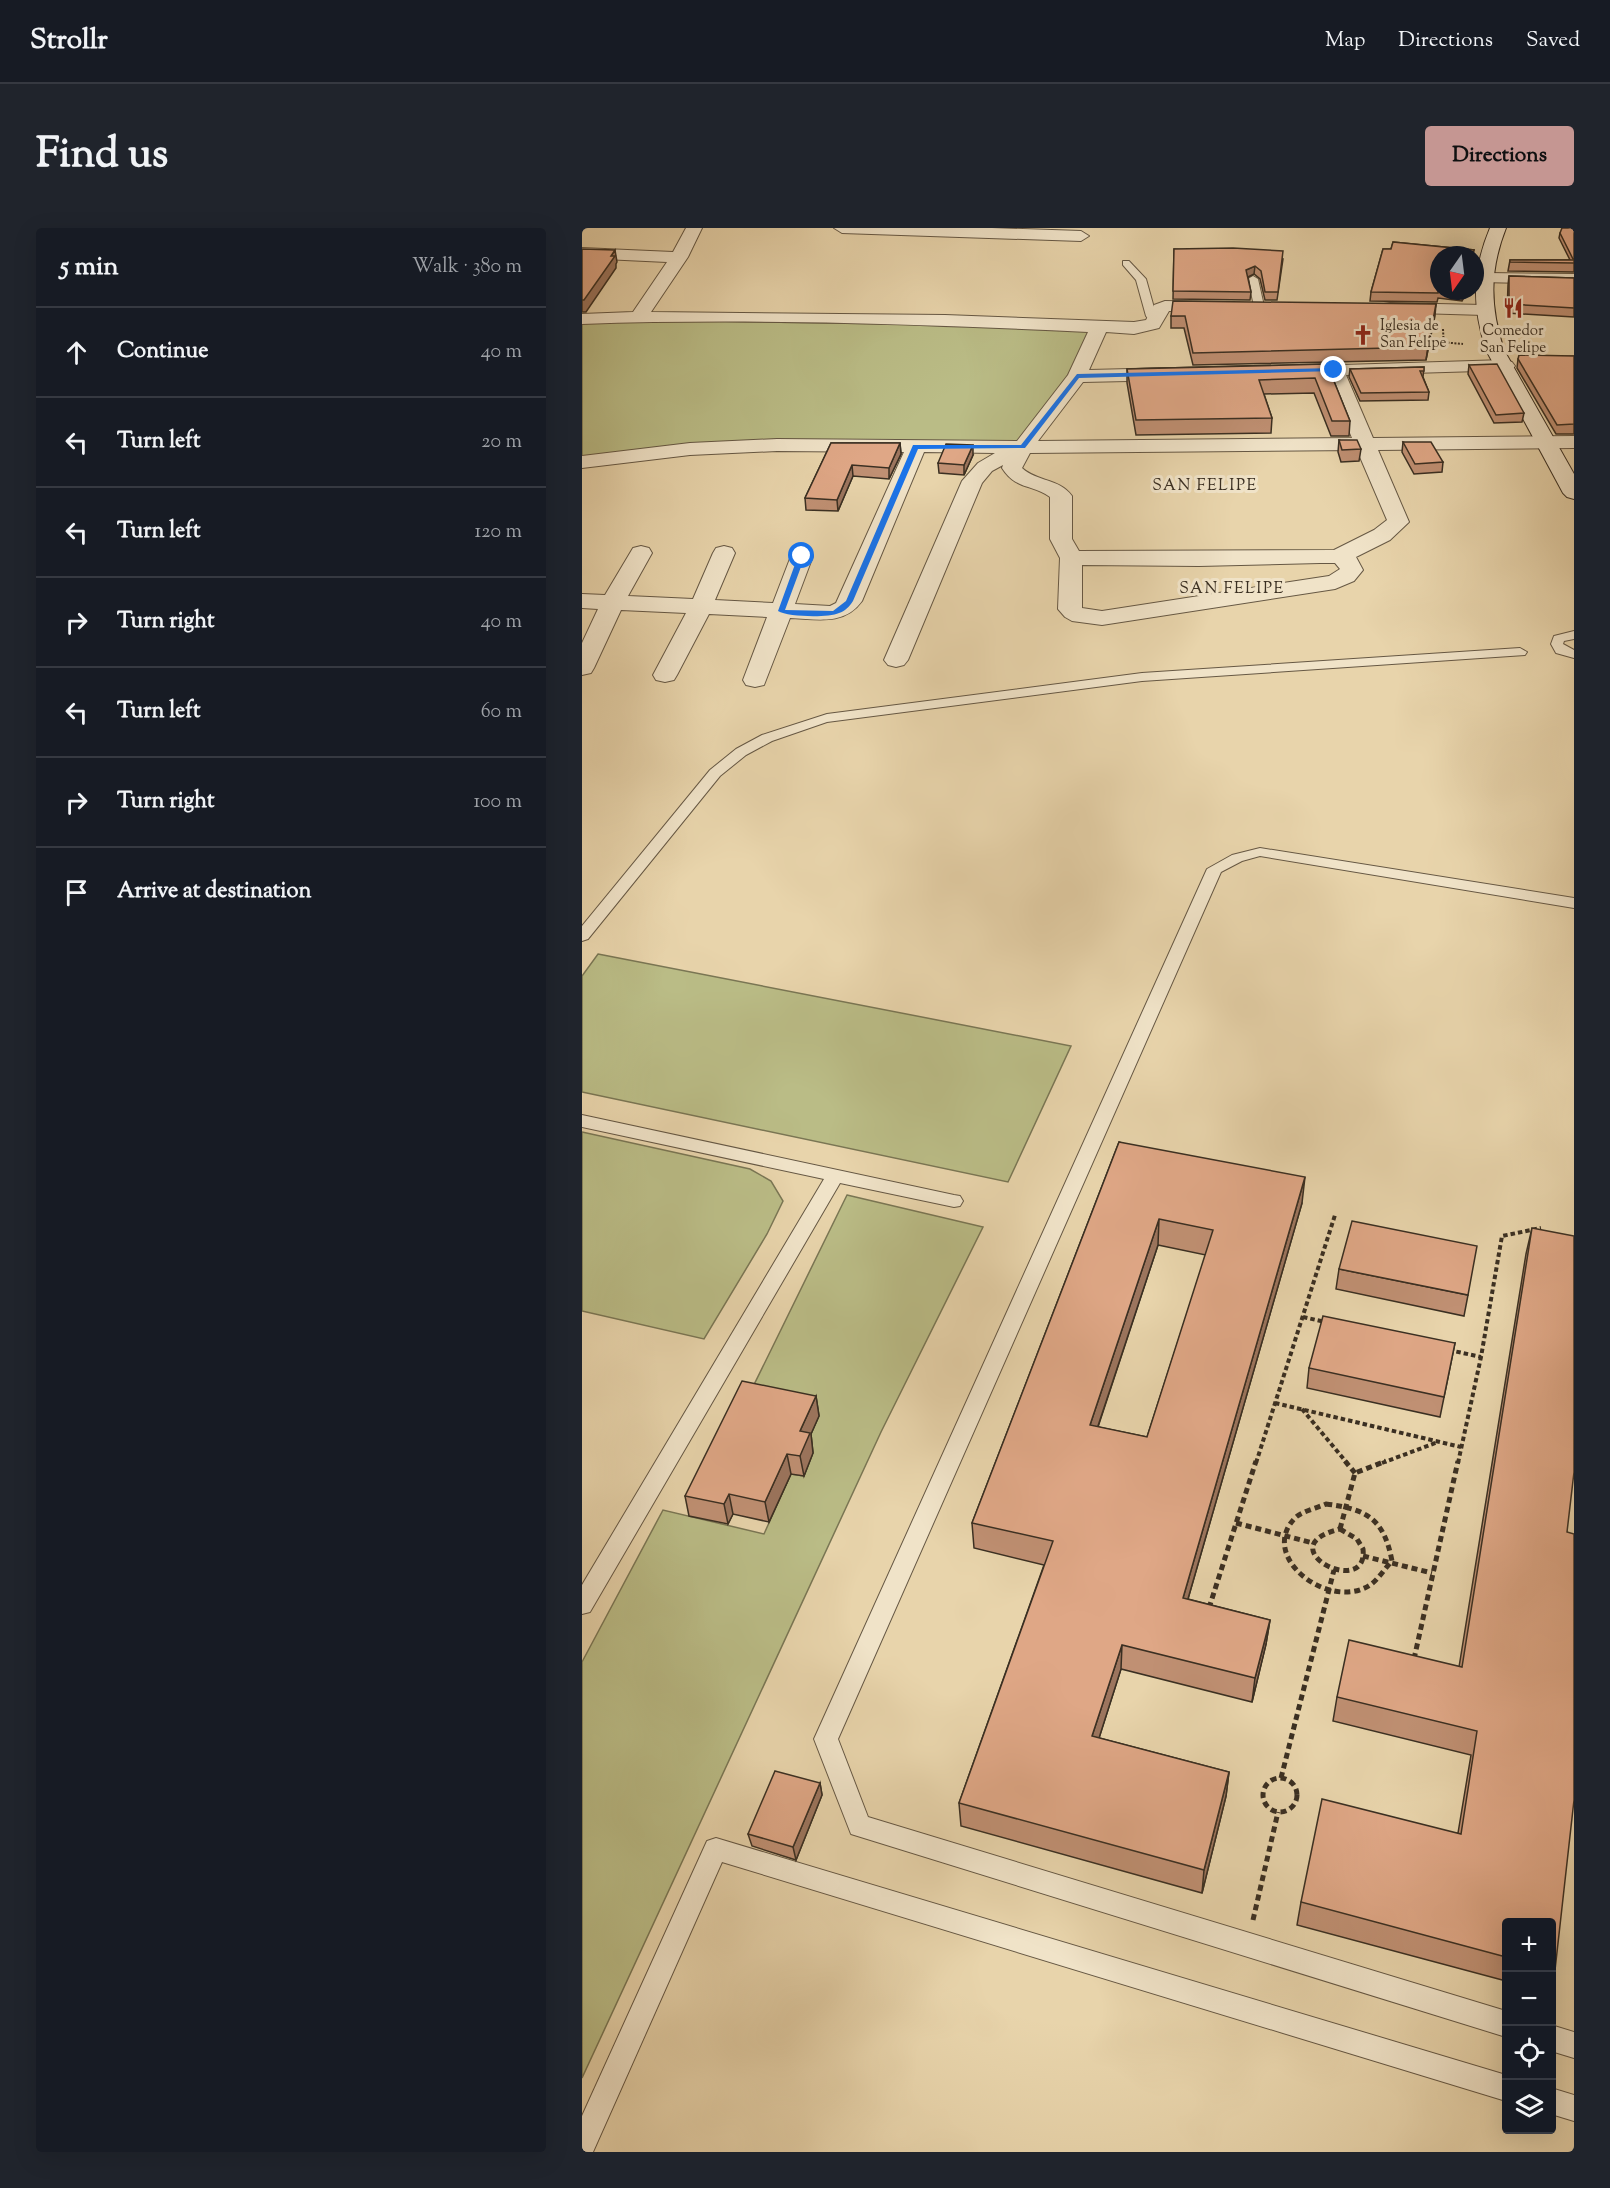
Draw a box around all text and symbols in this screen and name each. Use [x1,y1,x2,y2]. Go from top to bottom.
text: Strollr [30,21,108,61]
text: Map [1325,26,1365,56]
text: Directions [1398,26,1493,56]
text: Saved [1526,26,1580,56]
text: Find us [36,126,168,186]
button: Directions [1425,126,1574,186]
north arrow [1430,246,1484,300]
text: 5 min [60,249,119,286]
text: Walk · 380 m [412,253,522,282]
restaurant icon: Comedor San Felipe [1501,296,1525,320]
place label: Iglesia de San Felipe [1380,316,1447,354]
place label: Comedor San Felipe [1480,321,1546,359]
church icon: Iglesia de San Felipe [1351,323,1375,347]
icon: ahead [60,336,93,369]
text: Continue [117,336,208,368]
text: 40 m [481,338,522,367]
route end [1320,356,1346,382]
icon: left [60,426,93,459]
text: Turn left [117,426,200,458]
text: 20 m [481,428,522,457]
district label: SAN FELIPE [1152,475,1258,498]
icon: left [60,516,93,549]
text: Turn left [117,516,200,548]
text: 120 m [474,518,522,547]
route start [788,542,814,568]
district label: SAN FELIPE [1179,578,1285,601]
icon: right [60,606,93,639]
text: Turn right [117,606,214,638]
text: 40 m [481,608,522,637]
icon: left [60,696,93,729]
text: Turn left [117,696,200,728]
text: 60 m [481,698,522,727]
icon: right [60,786,93,819]
text: Turn right [117,786,214,818]
text: 100 m [473,788,522,817]
icon: arrive [60,876,93,909]
text: Arrive at destination [117,876,312,908]
map controls [1502,1918,1556,2134]
button: + [1502,1918,1556,1972]
button: − [1502,1972,1556,2026]
button: locate [1502,2026,1556,2080]
button: layers [1502,2080,1556,2134]

